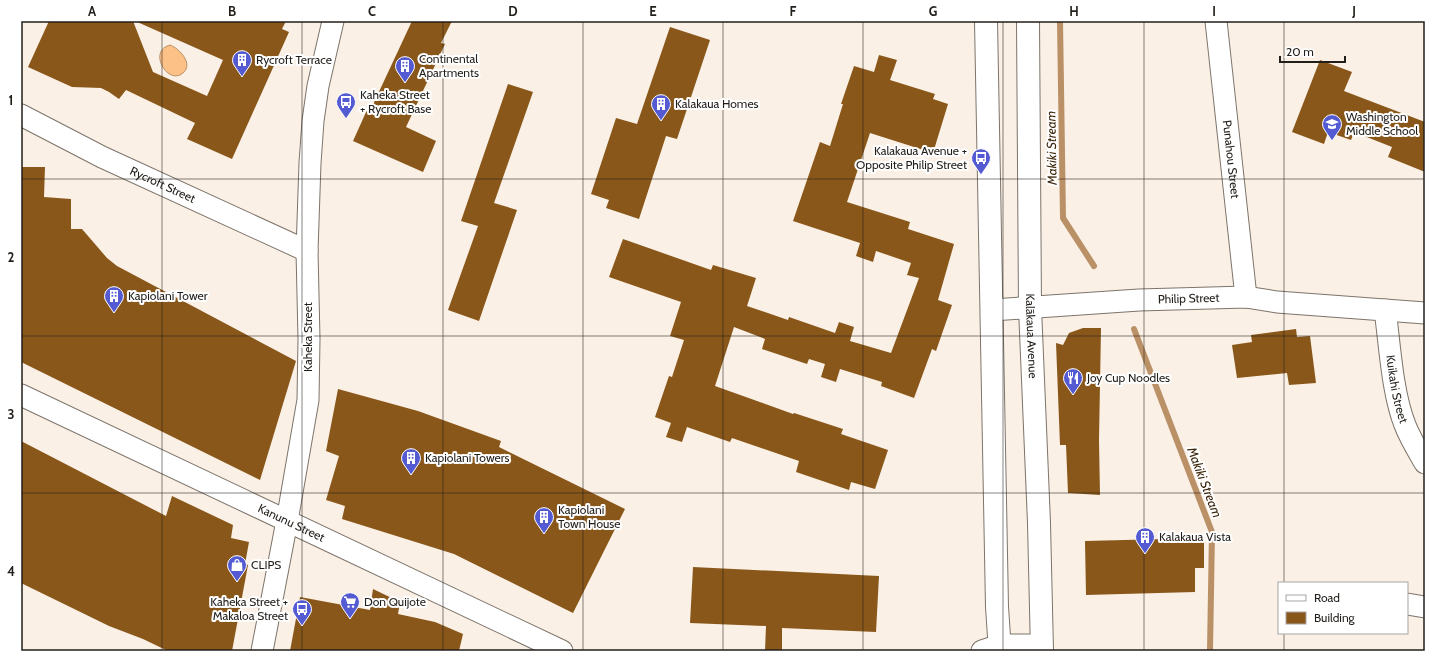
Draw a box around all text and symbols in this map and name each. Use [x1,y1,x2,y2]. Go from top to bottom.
text: A [88,3,97,19]
text: B [228,3,236,19]
text: C [368,3,376,19]
text: D [508,3,518,19]
text: E [649,3,657,19]
text: F [790,3,797,19]
text: G [929,3,938,19]
text: H [1069,3,1079,19]
text: I [1212,3,1216,19]
text: J [1351,3,1356,19]
scale bar [1280,38,1345,64]
text: 20 m [1286,44,1314,59]
building icon: Rycroft Terrace [231,49,253,77]
place label: Continental Apartments [419,51,479,80]
place label: Rycroft Terrace [256,52,332,67]
building icon: Continental Apartments [394,55,416,83]
place label: Kaheka Street + Rycroft Base [360,87,431,116]
bus stop icon: Kaheka Street + Rycroft Base [335,91,357,119]
text: 1 [9,92,13,108]
building icon: Kalakaua Homes [650,93,672,121]
place label: Kalakaua Homes [675,96,759,111]
place label: Washington Middle School [1346,109,1418,138]
water label: Makiki Stream [1042,111,1060,186]
school or university icon: Washington Middle School [1321,113,1343,141]
street label: Punahou Street [1220,119,1243,199]
place label: Kalakaua Avenue + Opposite Philip Street [856,143,967,172]
bus stop icon: Kalakaua Avenue + Opposite Philip Street [970,147,992,175]
street label: Rycroft Street [128,163,198,206]
text: 2 [8,249,15,265]
building icon: Kapiolani Tower [103,285,125,313]
place label: Kapiolani Tower [128,288,208,303]
street label: Philip Street [1158,290,1220,306]
street label: Kalākaua Avenue [1023,293,1041,379]
street label: Kaheka Street [300,302,315,372]
street label: Kuikahi Street [1383,354,1412,425]
restaurant icon: Joy Cup Noodles [1062,367,1084,395]
place label: Joy Cup Noodles [1086,370,1170,385]
text: 3 [7,406,15,422]
water label: Makiki Stream [1184,444,1226,519]
building icon: Kapiolani Towers [400,447,422,475]
place label: Kapiolani Towers [425,450,509,465]
street label: Kanunu Street [256,500,327,545]
place label: Kapiolani Town House [558,502,620,531]
building icon: Kapiolani Town House [533,506,555,534]
building icon: Kalakaua Vista [1134,526,1156,554]
place label: Kalakaua Vista [1159,529,1231,544]
shop icon: CLIPS [226,554,248,582]
place label: CLIPS [251,557,281,572]
text: 4 [7,563,15,579]
legend [1278,582,1408,634]
text: Road [1314,590,1340,605]
supermarket icon: Don Quijote [339,591,361,619]
place label: Kaheka Street + Makaloa Street [210,594,288,623]
place label: Don Quijote [364,594,426,609]
bus stop icon: Kaheka Street + Makaloa Street [291,598,313,626]
text: Building [1314,610,1356,625]

